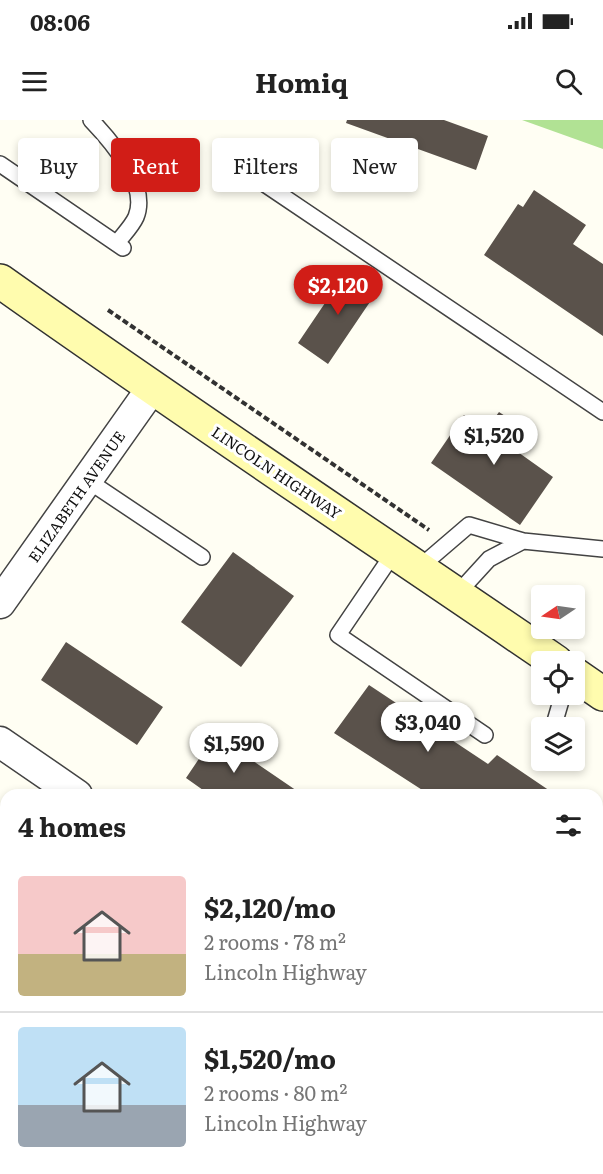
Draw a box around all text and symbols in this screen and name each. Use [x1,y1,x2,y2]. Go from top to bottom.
text: 08:06 [30,5,90,38]
text: Homiq [255,61,348,101]
icon: menu [18,65,51,98]
icon: search [552,65,585,98]
chip: Buy [18,138,99,192]
chip: Rent [111,138,200,192]
chip: Filters [212,138,319,192]
chip: New [331,138,418,192]
pin: $2,120 [289,265,387,316]
text: $2,120 [308,269,368,299]
pin: $1,520 [445,415,543,466]
text: $1,520 [464,419,524,449]
street label: LINCOLN HIGHWAY [207,420,347,524]
street label: ELIZABETH AVENUE [22,425,130,567]
north arrow [531,585,585,639]
map controls [531,585,585,771]
button: locate [531,651,585,705]
pin: $3,040 [379,702,477,753]
text: $3,040 [395,706,461,736]
button: layers [531,717,585,771]
pin: $1,590 [185,723,283,774]
text: $1,590 [203,727,265,757]
text: 4 homes [18,806,126,845]
icon: filters [552,809,585,842]
text: $2,120/mo [204,887,336,926]
icon: home [66,900,138,972]
text: 2 rooms · 78 m² [204,926,346,956]
text: Lincoln Highway [204,956,367,986]
text: $1,520/mo [204,1038,336,1077]
icon: home [66,1051,138,1123]
text: 2 rooms · 80 m² [204,1077,347,1107]
text: Lincoln Highway [204,1107,367,1137]

